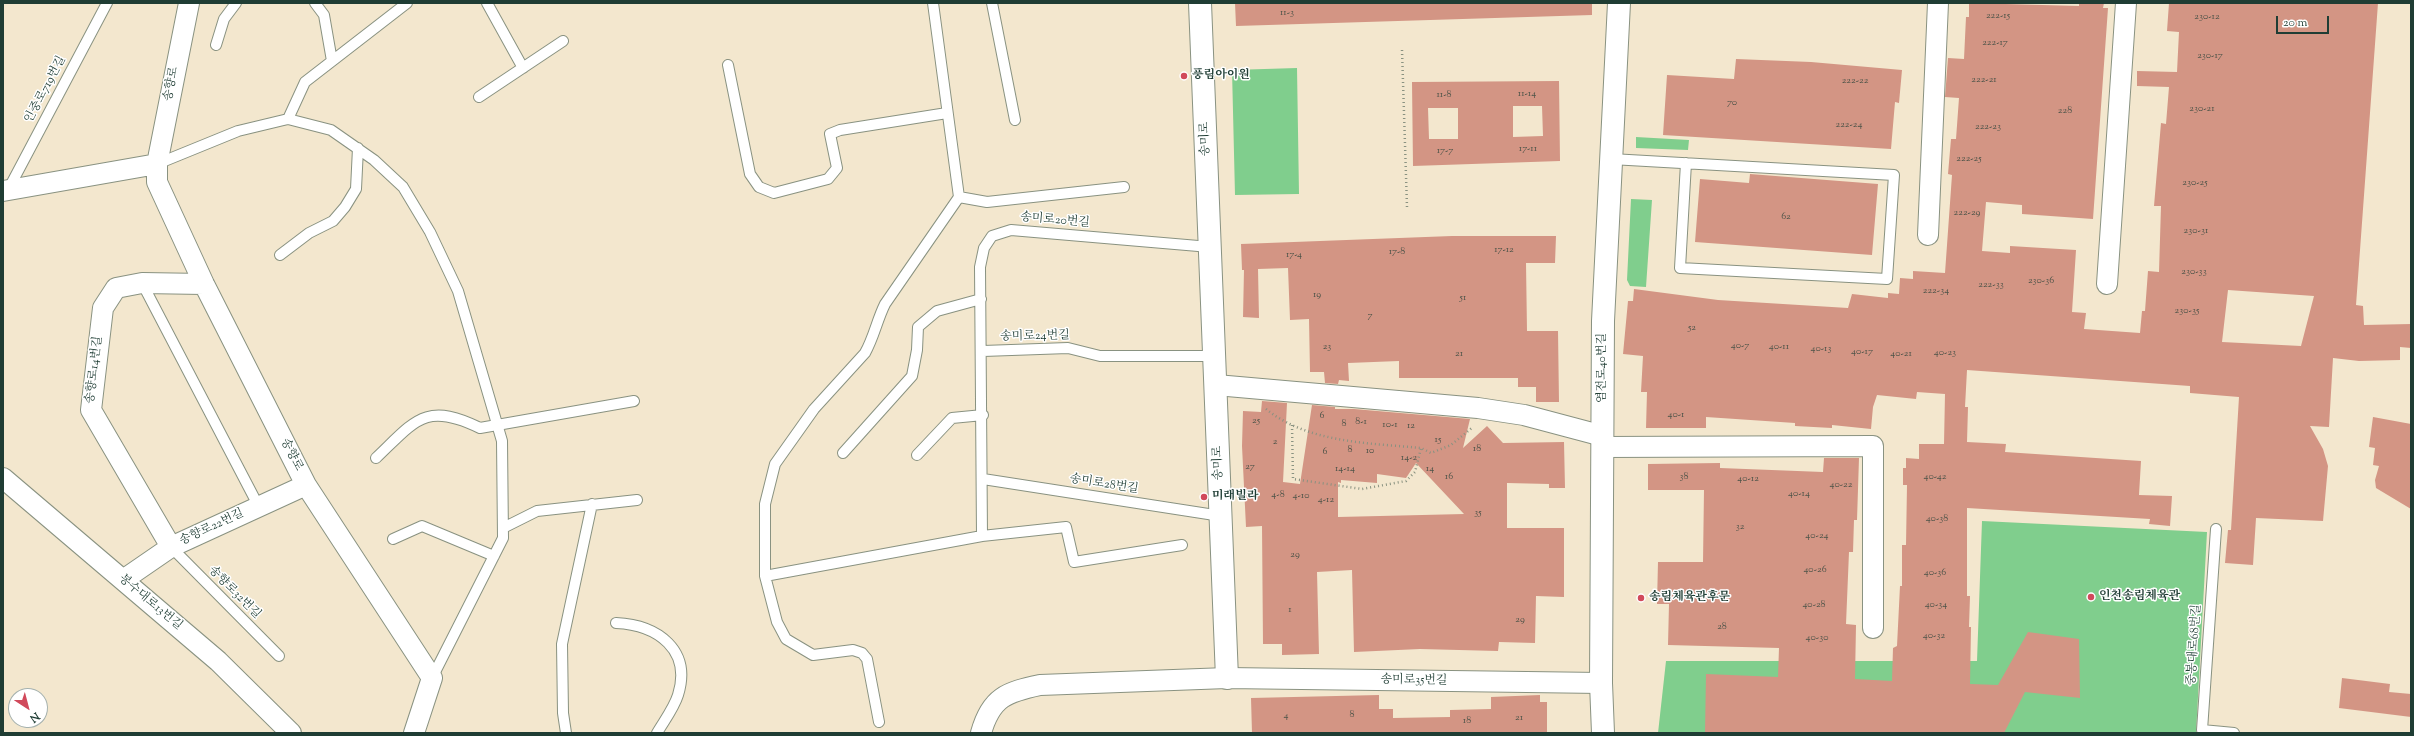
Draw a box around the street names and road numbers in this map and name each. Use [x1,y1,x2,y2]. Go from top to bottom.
street label: 인중로719번길 [22,54,70,126]
street label: 송향로 [162,66,182,102]
street label: 송미로 [1198,121,1214,157]
street label: 송미로20번길 [1020,211,1090,231]
street label: 송미로24번길 [1000,329,1070,345]
street label: 염전로40번길 [1596,333,1610,403]
street label: 송향로14번길 [84,335,106,405]
street label: 송향로 [277,436,305,474]
street label: 송미로 [1211,445,1227,481]
street label: 송미로28번길 [1069,472,1139,498]
street label: 송향로22번길 [178,507,246,549]
street label: 송향로32번길 [205,564,263,622]
street label: 봉수대로13번길 [115,572,185,634]
street label: 중봉대로68번길 [2185,604,2205,686]
street label: 송미로35번길 [1380,673,1448,689]

